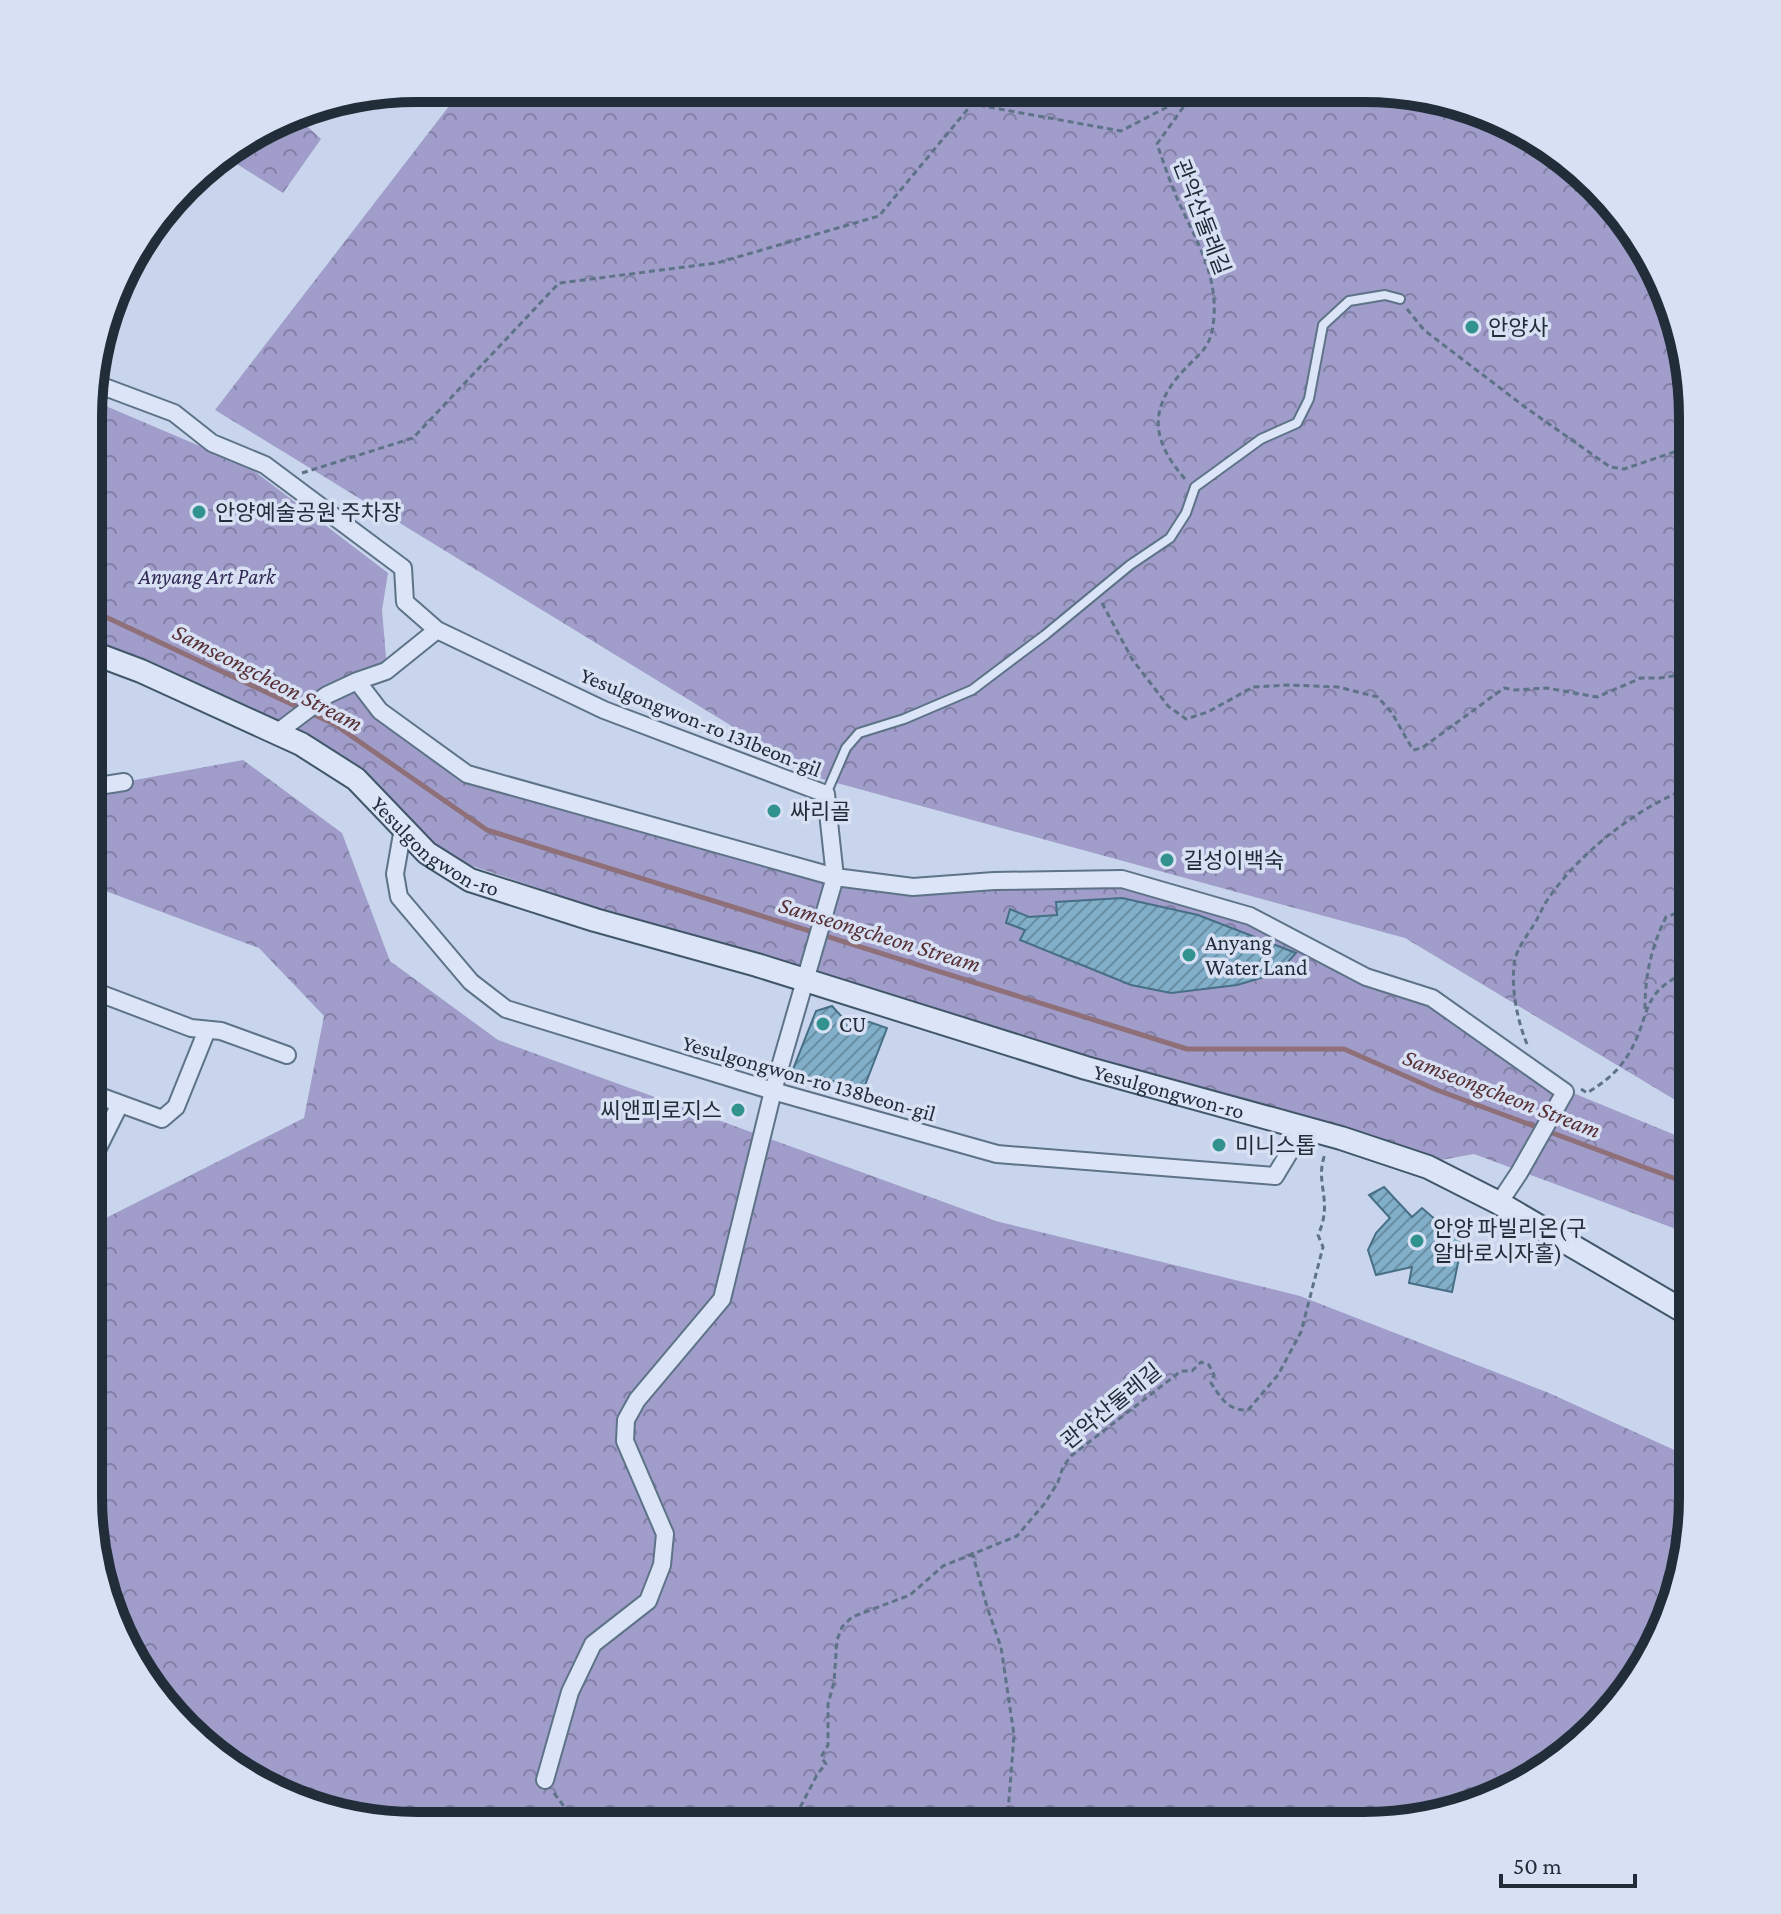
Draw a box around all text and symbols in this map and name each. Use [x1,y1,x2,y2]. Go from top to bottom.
street label: 관악산둘레길 [1169,156,1235,278]
place label: 안양사 [1488,315,1549,340]
marker: 안양사 [1463,318,1481,336]
place label: 안양예술공원 주차장 [215,500,401,525]
marker: 안양예술공원 주차장 [190,503,208,521]
park label: Anyang Art Park [138,564,277,589]
water label: Samseongcheon Stream [169,617,367,737]
street label: Yesulgongwon-ro 131beon-gil [577,662,825,782]
street label: Yesulgongwon-ro [367,791,502,901]
place label: 싸리골 [790,799,851,824]
marker: 싸리골 [765,802,783,820]
place label: 길성이백숙 [1183,848,1284,873]
marker: 길성이백숙 [1158,851,1176,869]
water label: Samseongcheon Stream [776,890,984,978]
place label: Anyang Water Land [1205,930,1308,980]
marker: Anyang Water Land [1180,946,1198,964]
place label: CU [839,1012,866,1037]
marker: CU [814,1015,832,1033]
street label: Yesulgongwon-ro 138beon-gil [680,1030,939,1126]
water label: Samseongcheon Stream [1399,1043,1605,1143]
street label: Yesulgongwon-ro [1091,1058,1247,1123]
place label: 씨앤피로지스 [601,1098,722,1123]
marker: 씨앤피로지스 [729,1101,747,1119]
place label: 미니스톱 [1235,1133,1316,1158]
marker: 미니스톱 [1210,1136,1228,1154]
place label: 안양 파빌리온(구 알바로시자홀) [1433,1216,1587,1267]
marker: 안양 파빌리온(구 알바로시자홀) [1408,1232,1426,1250]
street label: 관악산둘레길 [1056,1358,1166,1454]
scale bar [1501,1838,1635,1888]
text: 50 m [1513,1852,1562,1879]

